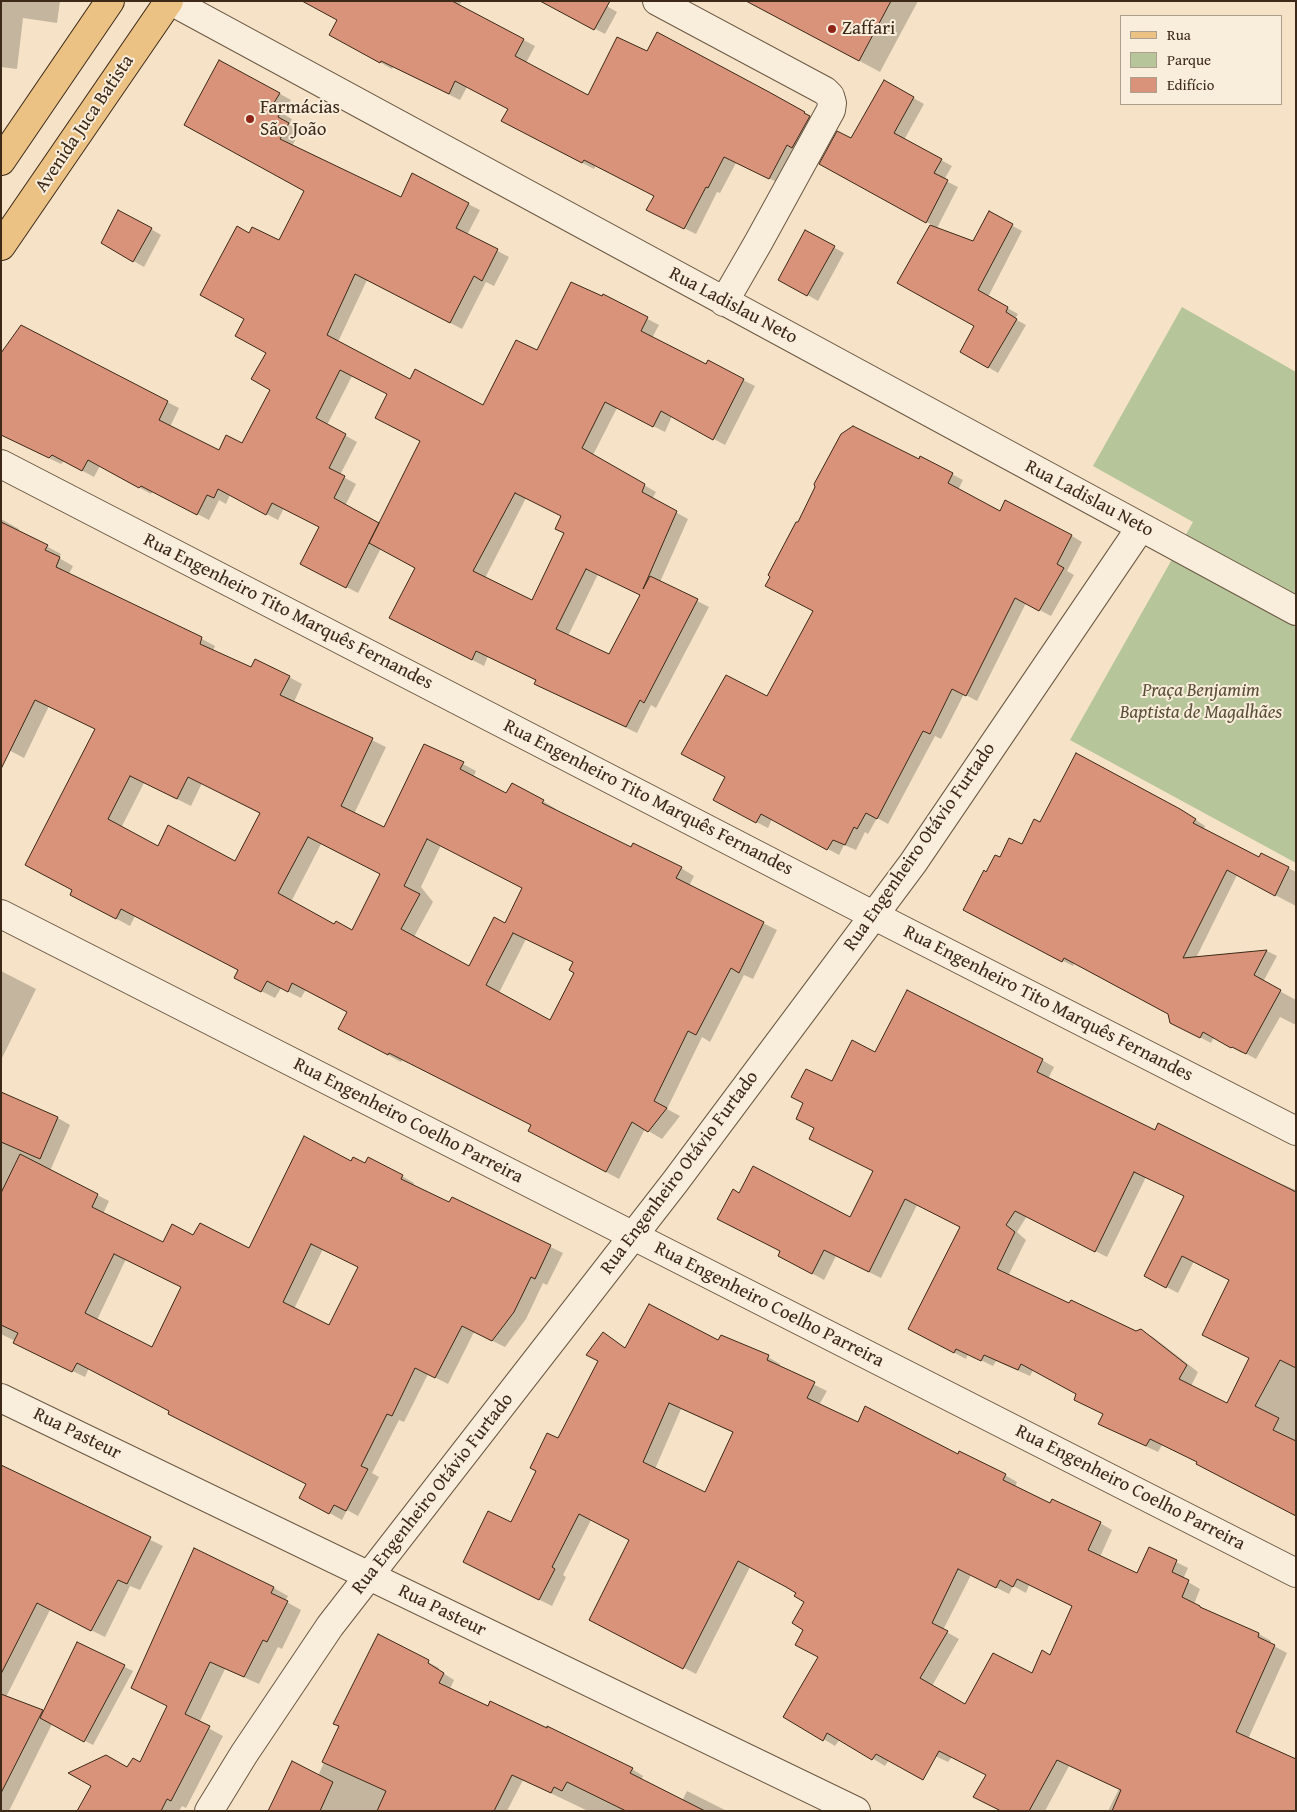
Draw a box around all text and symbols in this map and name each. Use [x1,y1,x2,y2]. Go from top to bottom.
legend [1120,15,1282,105]
place label: Zaffari [842,18,895,40]
marker: Zaffari [826,23,838,35]
text: Rua [1167,24,1191,45]
text: Parque [1167,49,1211,70]
street label: Avenida Juca Batista [31,51,139,197]
text: Edifício [1167,74,1214,95]
place label: Farmácias São João [260,97,340,141]
marker: Farmácias São João [244,113,256,125]
street label: Rua Ladislau Neto [665,263,801,349]
street label: Rua Ladislau Neto [1021,456,1157,542]
street label: Rua Engenheiro Tito Marquês Fernandes [139,529,437,695]
park label: Praça Benjamim Baptista de Magalhães [1120,680,1282,724]
street label: Rua Engenheiro Tito Marquês Fernandes [499,715,797,881]
street label: Rua Engenheiro Otávio Furtado [839,739,1001,955]
street label: Rua Engenheiro Tito Marquês Fernandes [899,921,1197,1087]
street label: Rua Engenheiro Coelho Parreira [290,1053,526,1189]
street label: Rua Engenheiro Otávio Furtado [596,1067,764,1279]
street label: Rua Engenheiro Coelho Parreira [651,1237,887,1373]
street label: Rua Engenheiro Otávio Furtado [347,1389,519,1599]
street label: Rua Pasteur [29,1403,125,1465]
street label: Rua Engenheiro Coelho Parreira [1012,1420,1248,1556]
street label: Rua Pasteur [394,1580,490,1642]

